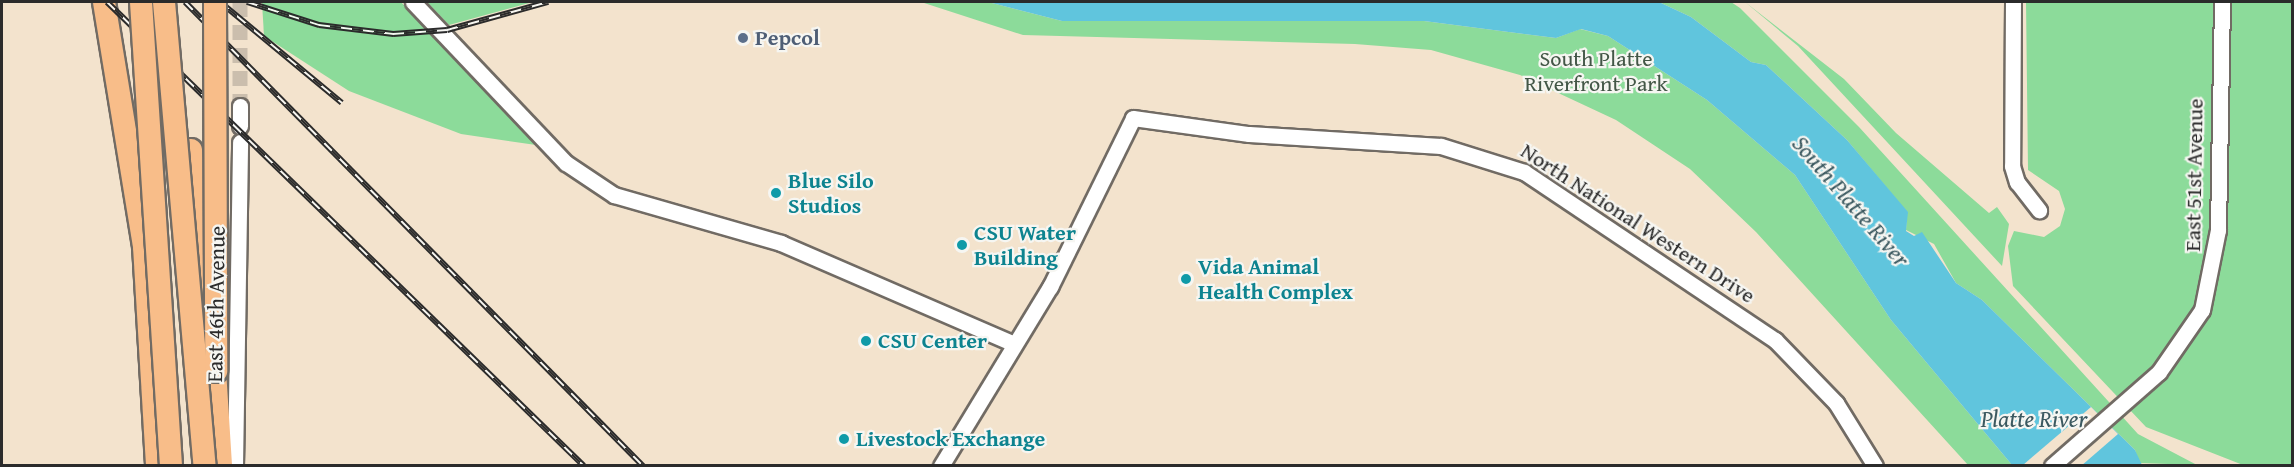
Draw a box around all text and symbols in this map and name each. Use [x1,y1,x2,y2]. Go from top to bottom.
place label: Pepcol [755,25,820,51]
marker: Pepcol [736,31,750,45]
park label: South Platte Riverfront Park [1524,45,1668,96]
street label: East 51st Avenue [2179,98,2209,252]
water label: South Platte River [1786,129,1916,273]
street label: North National Western Drive [1516,137,1760,309]
place label: Blue Silo Studios [788,167,874,218]
marker: Blue Silo Studios [769,186,783,200]
place label: CSU Water Building [974,219,1076,270]
street label: East 46th Avenue [201,225,231,383]
marker: CSU Water Building [955,238,969,252]
place label: Vida Animal Health Complex [1198,253,1353,304]
marker: Vida Animal Health Complex [1179,272,1193,286]
place label: CSU Center [878,328,987,354]
marker: CSU Center [859,334,873,348]
water label: Platte River [1981,405,2087,433]
place label: Livestock Exchange [856,426,1045,452]
marker: Livestock Exchange [837,432,851,446]

